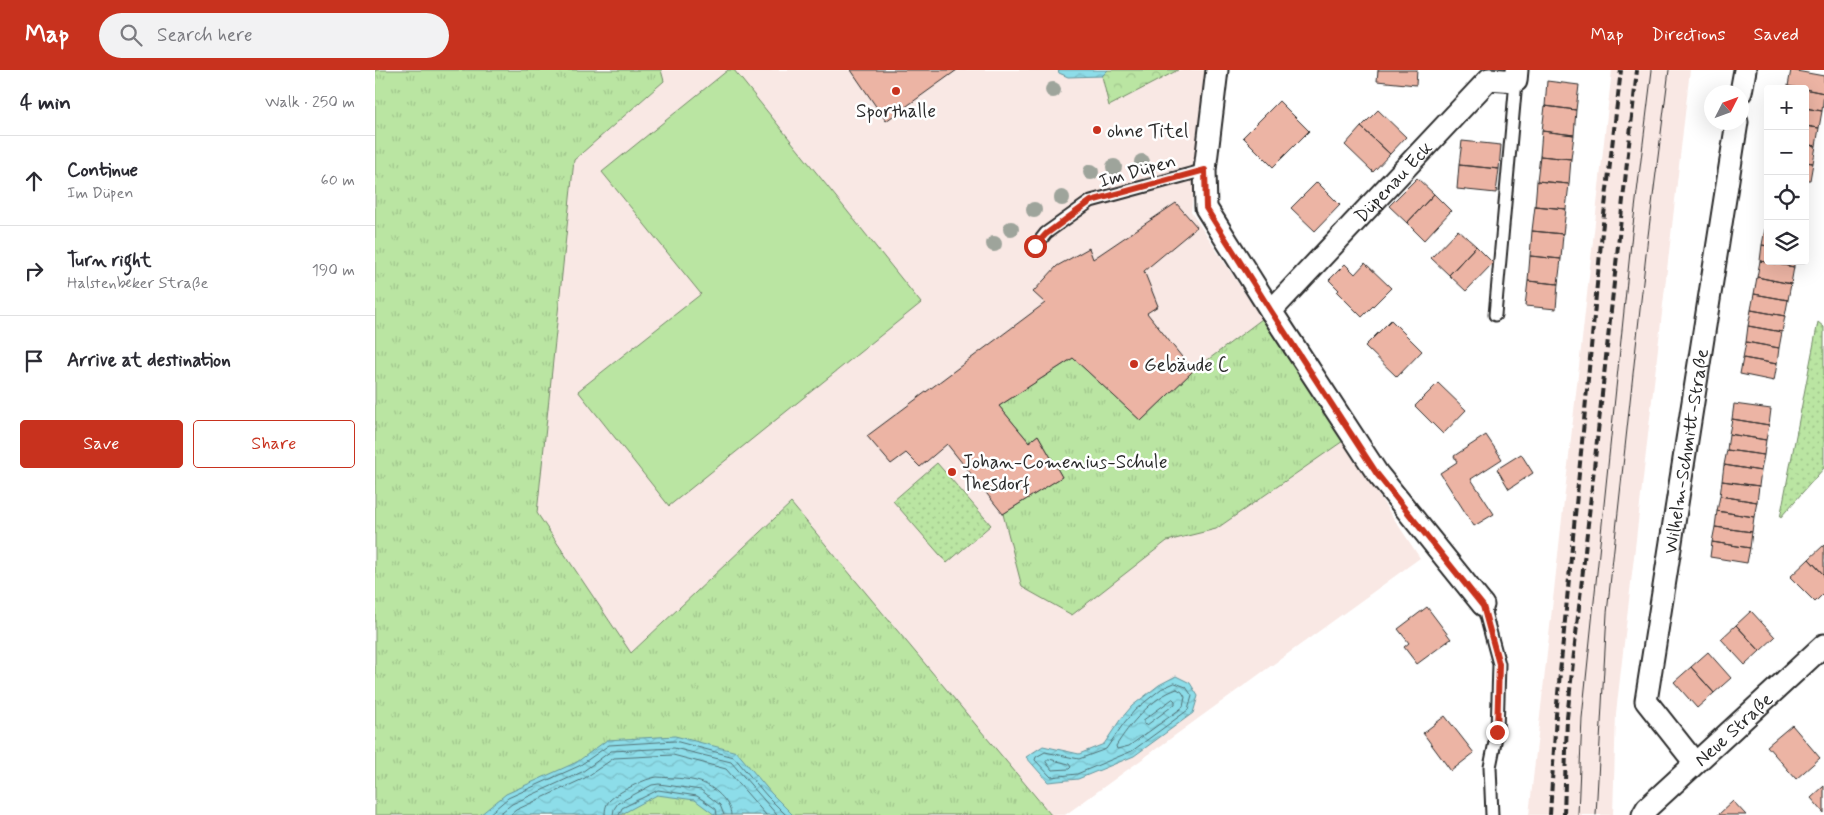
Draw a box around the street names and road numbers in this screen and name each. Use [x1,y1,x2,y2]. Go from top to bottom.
street label: Düpenau Eck [1350,136,1439,229]
street label: Im Düpen [1096,149,1179,194]
street label: Wilhelm-Schmitt-Straße [1658,347,1715,556]
street label: Neue Straße [1689,687,1779,772]

